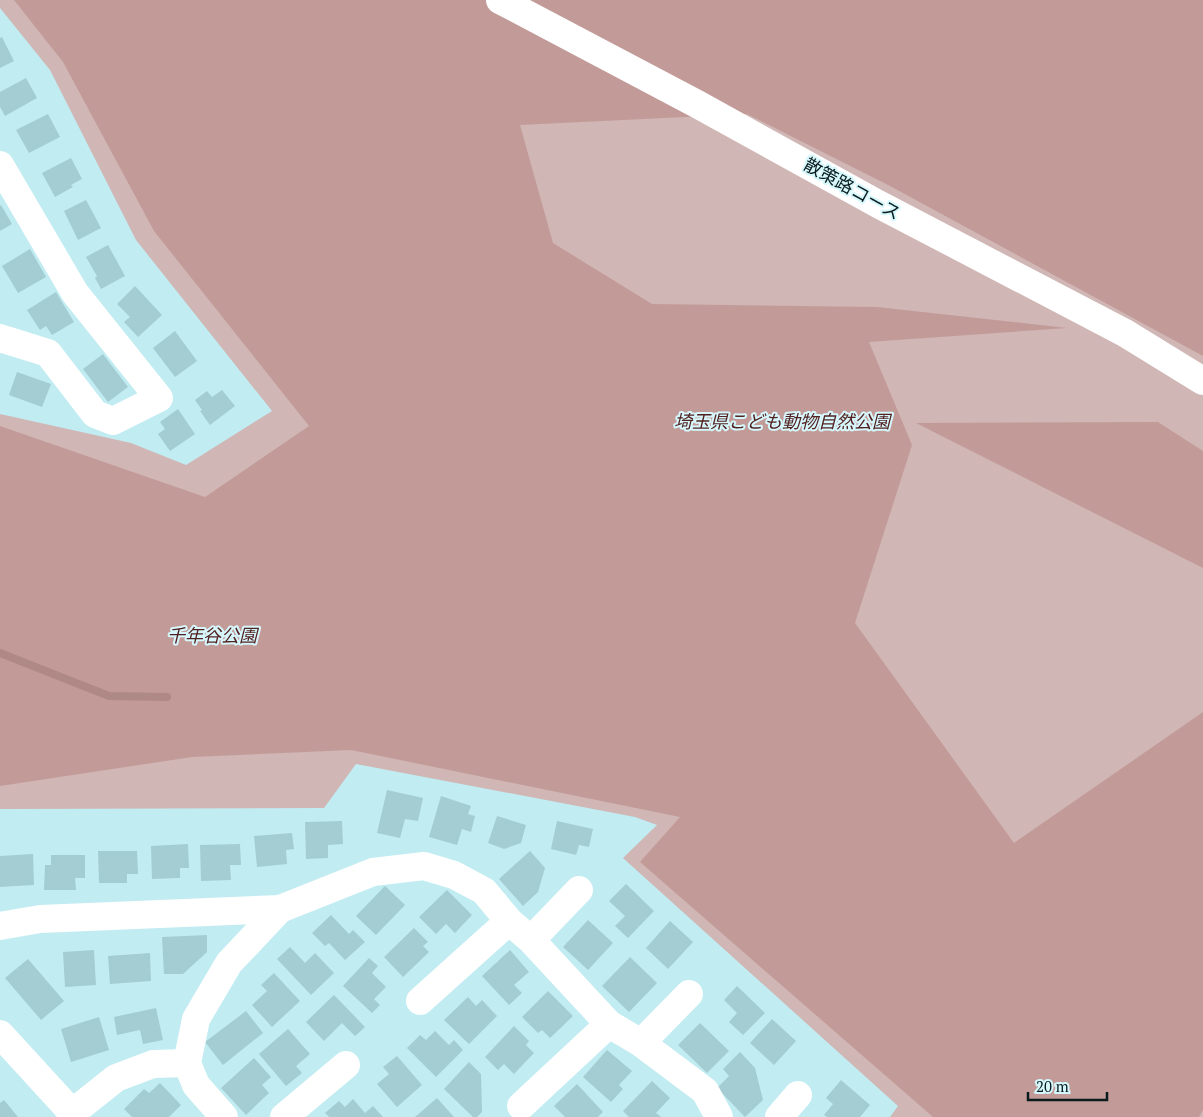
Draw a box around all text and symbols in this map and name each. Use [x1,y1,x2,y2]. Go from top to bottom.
street label: 散策路コース [800,152,905,225]
park label: 埼玉県こども動物自然公園 [674,409,893,433]
park label: 千年谷公園 [167,623,260,647]
scale bar [1028,1070,1107,1102]
text: 20 m [1036,1076,1069,1096]

